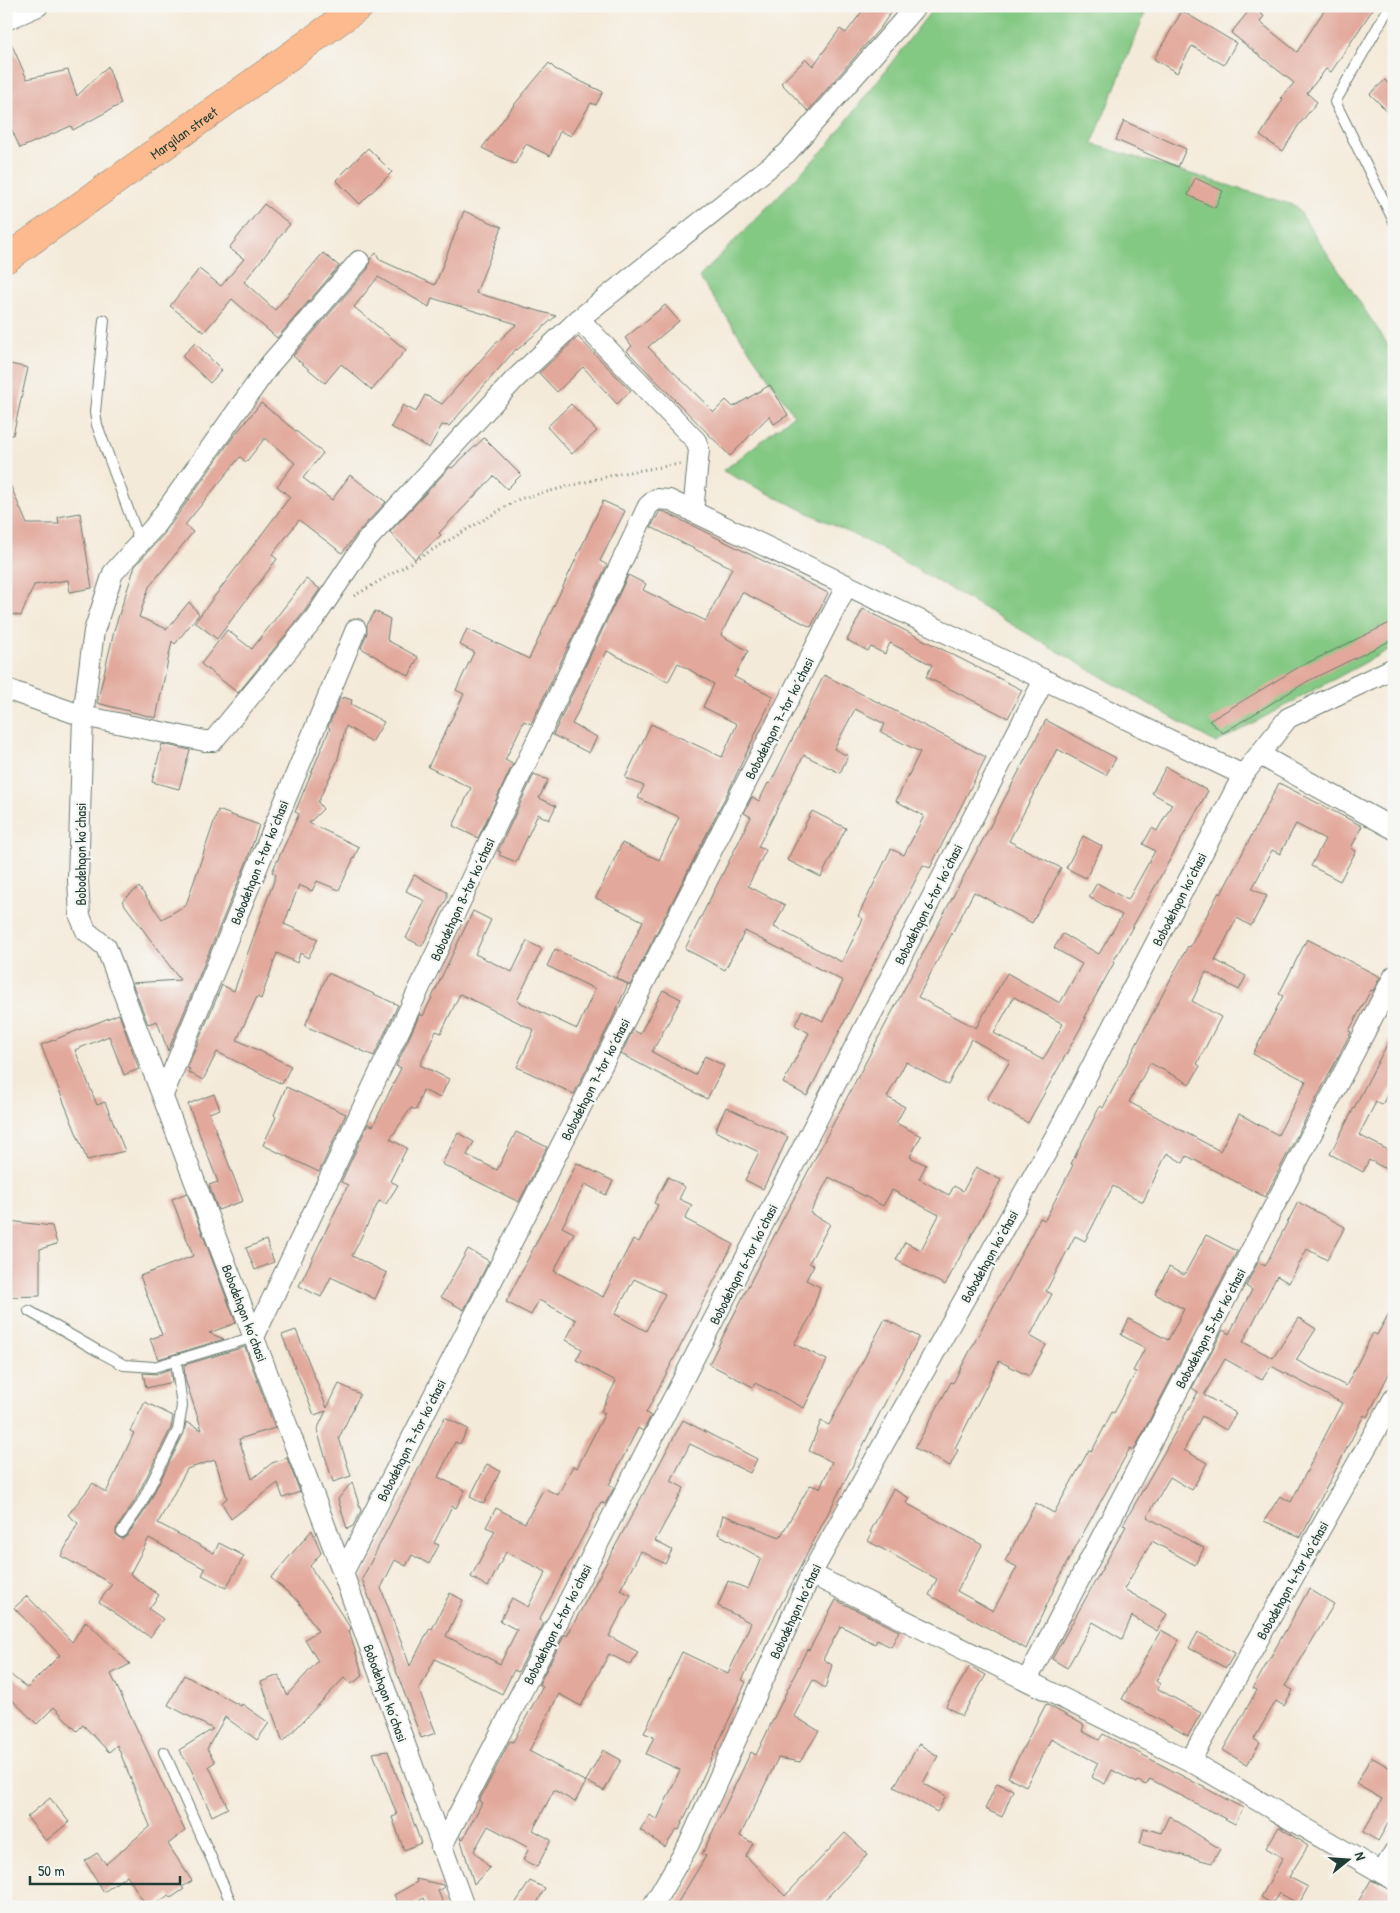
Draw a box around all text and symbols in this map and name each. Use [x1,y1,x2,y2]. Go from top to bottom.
street label: Margilan street [146,101,221,163]
street label: Bobodehqon 7-tor koʼchasi [740,654,819,783]
street label: Bobodehqon 9-tor koʼchasi [225,797,294,928]
street label: Bobodehqon koʼchasi [71,803,91,905]
street label: Bobodehqon 8-tor koʼchasi [425,834,500,964]
street label: Bobodehqon 6-tor koʼchasi [889,840,968,968]
street label: Bobodehqon koʼchasi [1147,849,1212,950]
street label: Bobodehqon 7-tor koʼchasi [556,1015,635,1144]
street label: Bobodehqon 6-tor koʼchasi [704,1200,783,1328]
street label: Bobodehqon koʼchasi [956,1206,1023,1306]
street label: Bobodehqon koʼchasi [217,1262,272,1365]
street label: Bobodehqon 5-tor koʼchasi [1170,1265,1251,1392]
street label: Bobodehqon 7-tor koʼchasi [372,1376,451,1505]
street label: Bobodehqon 4-tor koʼchasi [1251,1517,1333,1643]
street label: Bobodehqon 6-tor koʼchasi [518,1560,597,1688]
street label: Bobodehqon koʼchasi [765,1560,826,1662]
street label: Bobodehqon koʼchasi [359,1641,413,1745]
north arrow [1322,1836,1372,1886]
text: N [1351,1850,1371,1863]
scale bar [30,1853,180,1885]
text: 50 m [38,1860,65,1881]

